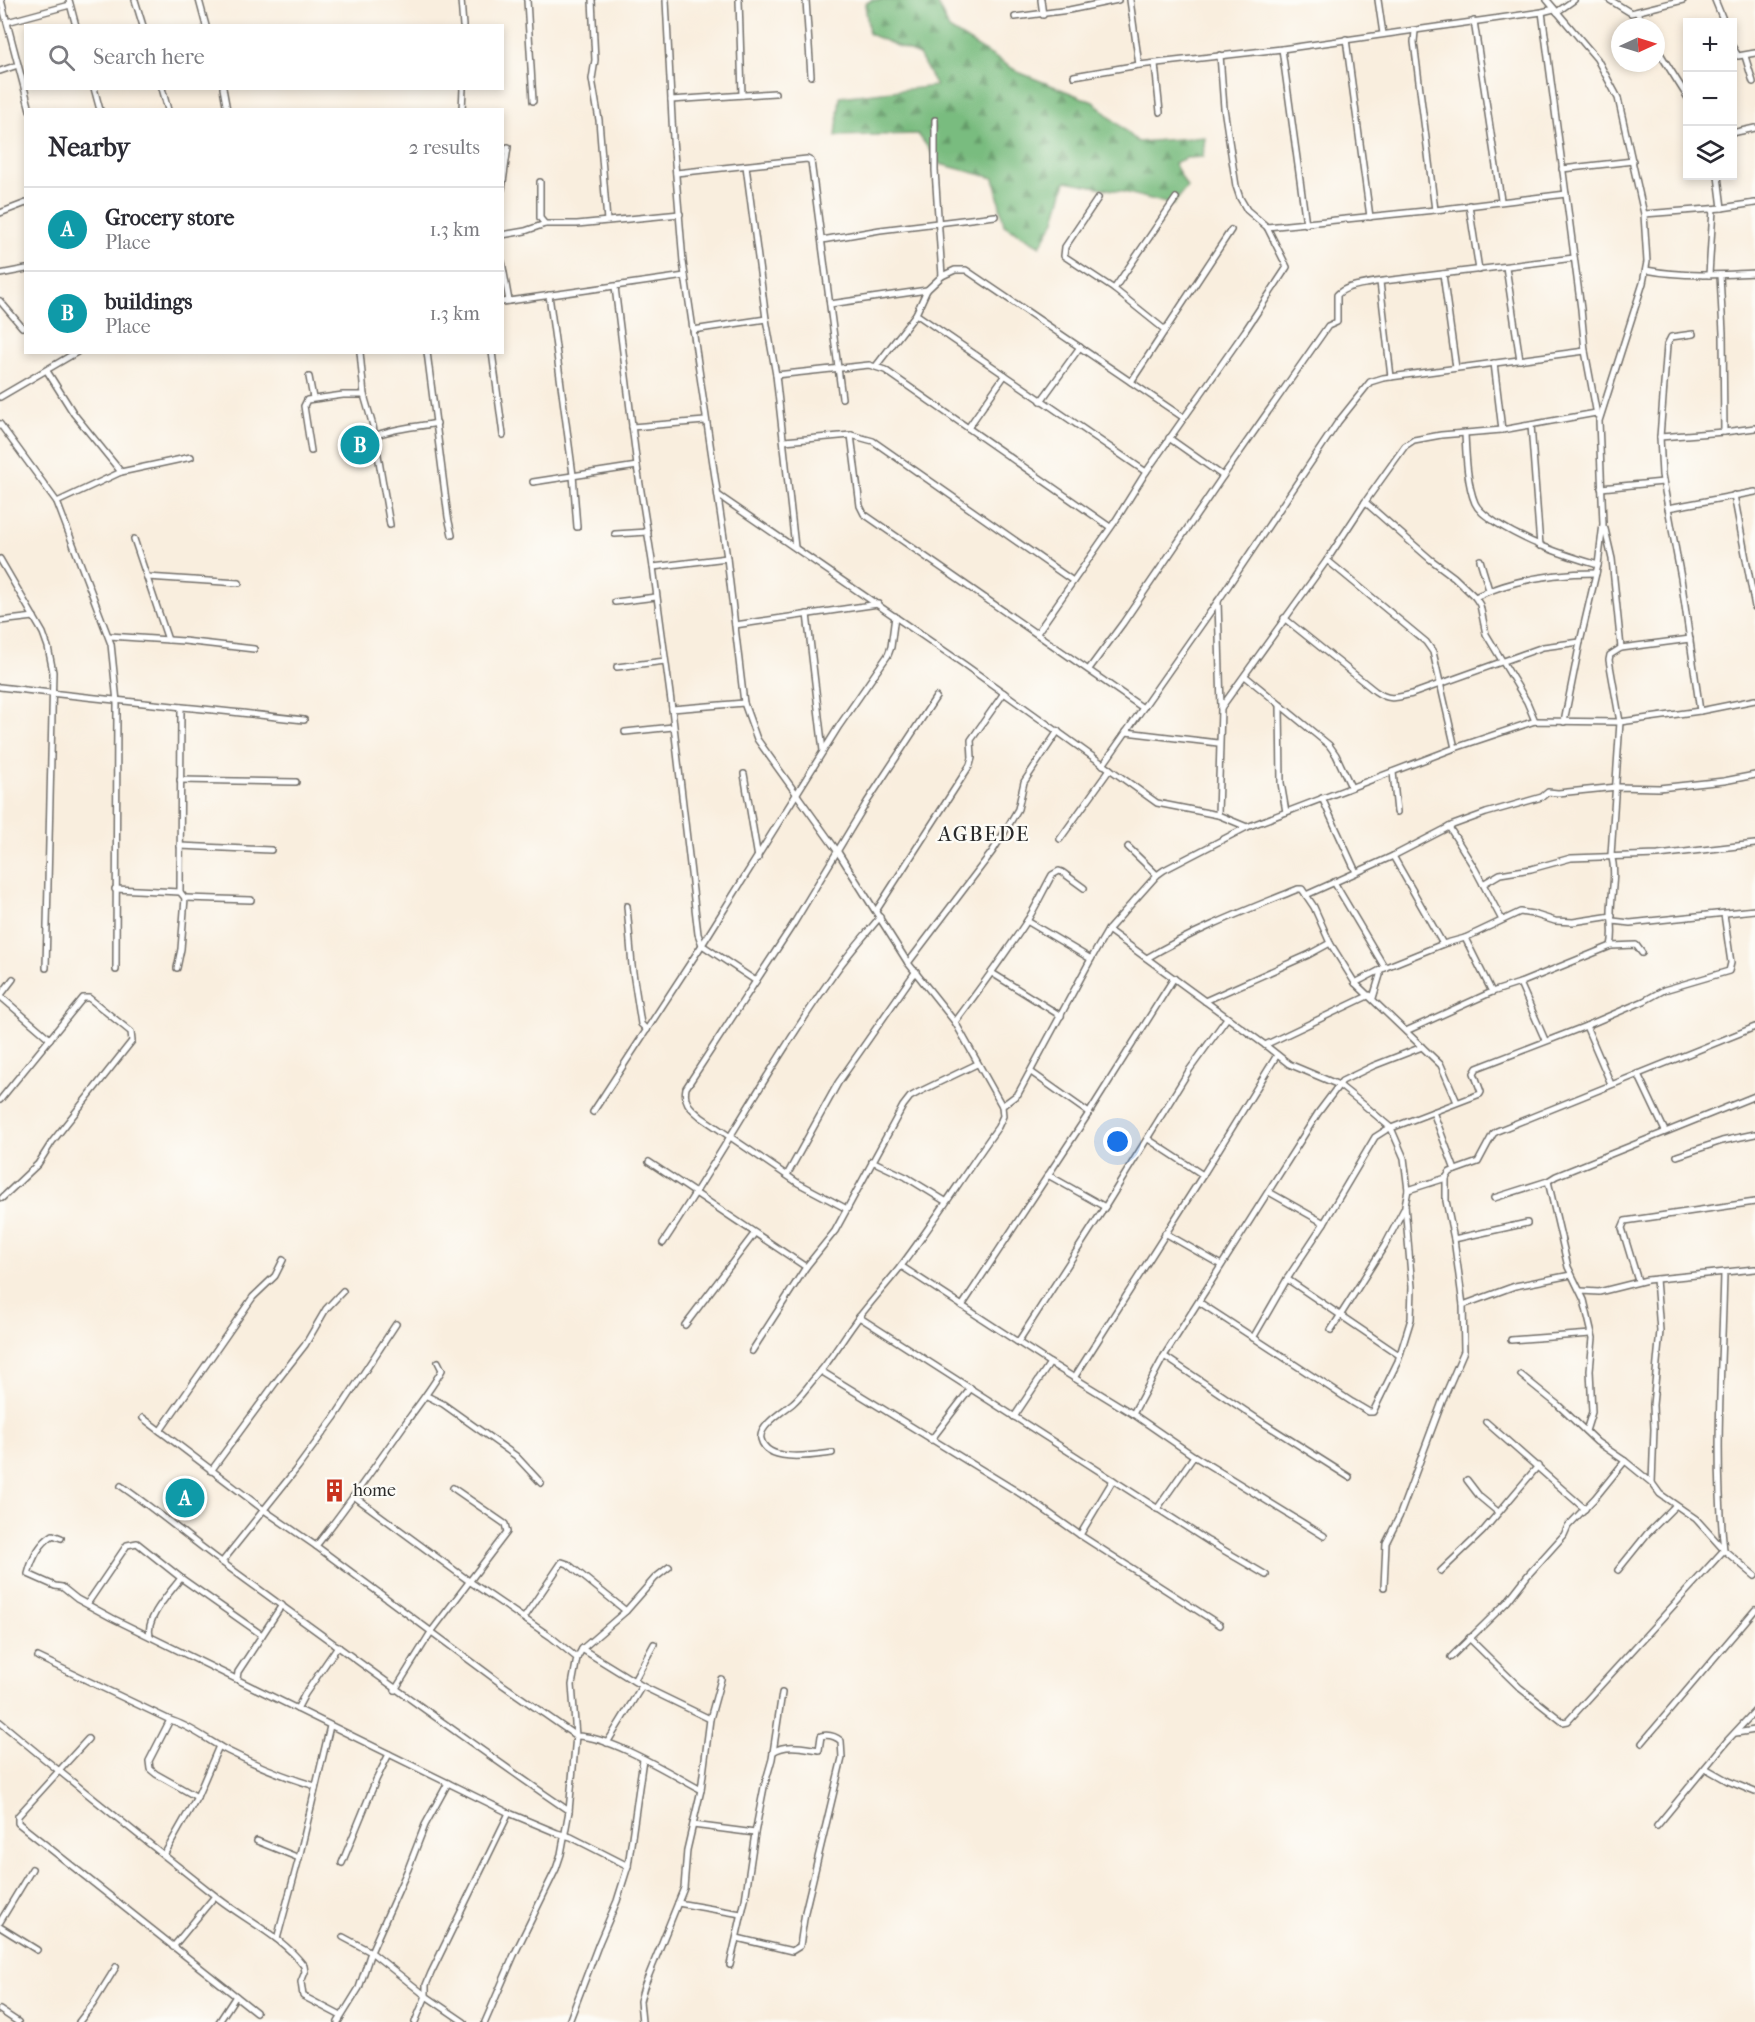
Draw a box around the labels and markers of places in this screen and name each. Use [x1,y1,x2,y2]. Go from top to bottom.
pin: B [340,422,380,468]
pin: A [166,1476,204,1520]
building icon: home [322,1477,348,1503]
place label: home [353,1480,396,1501]

